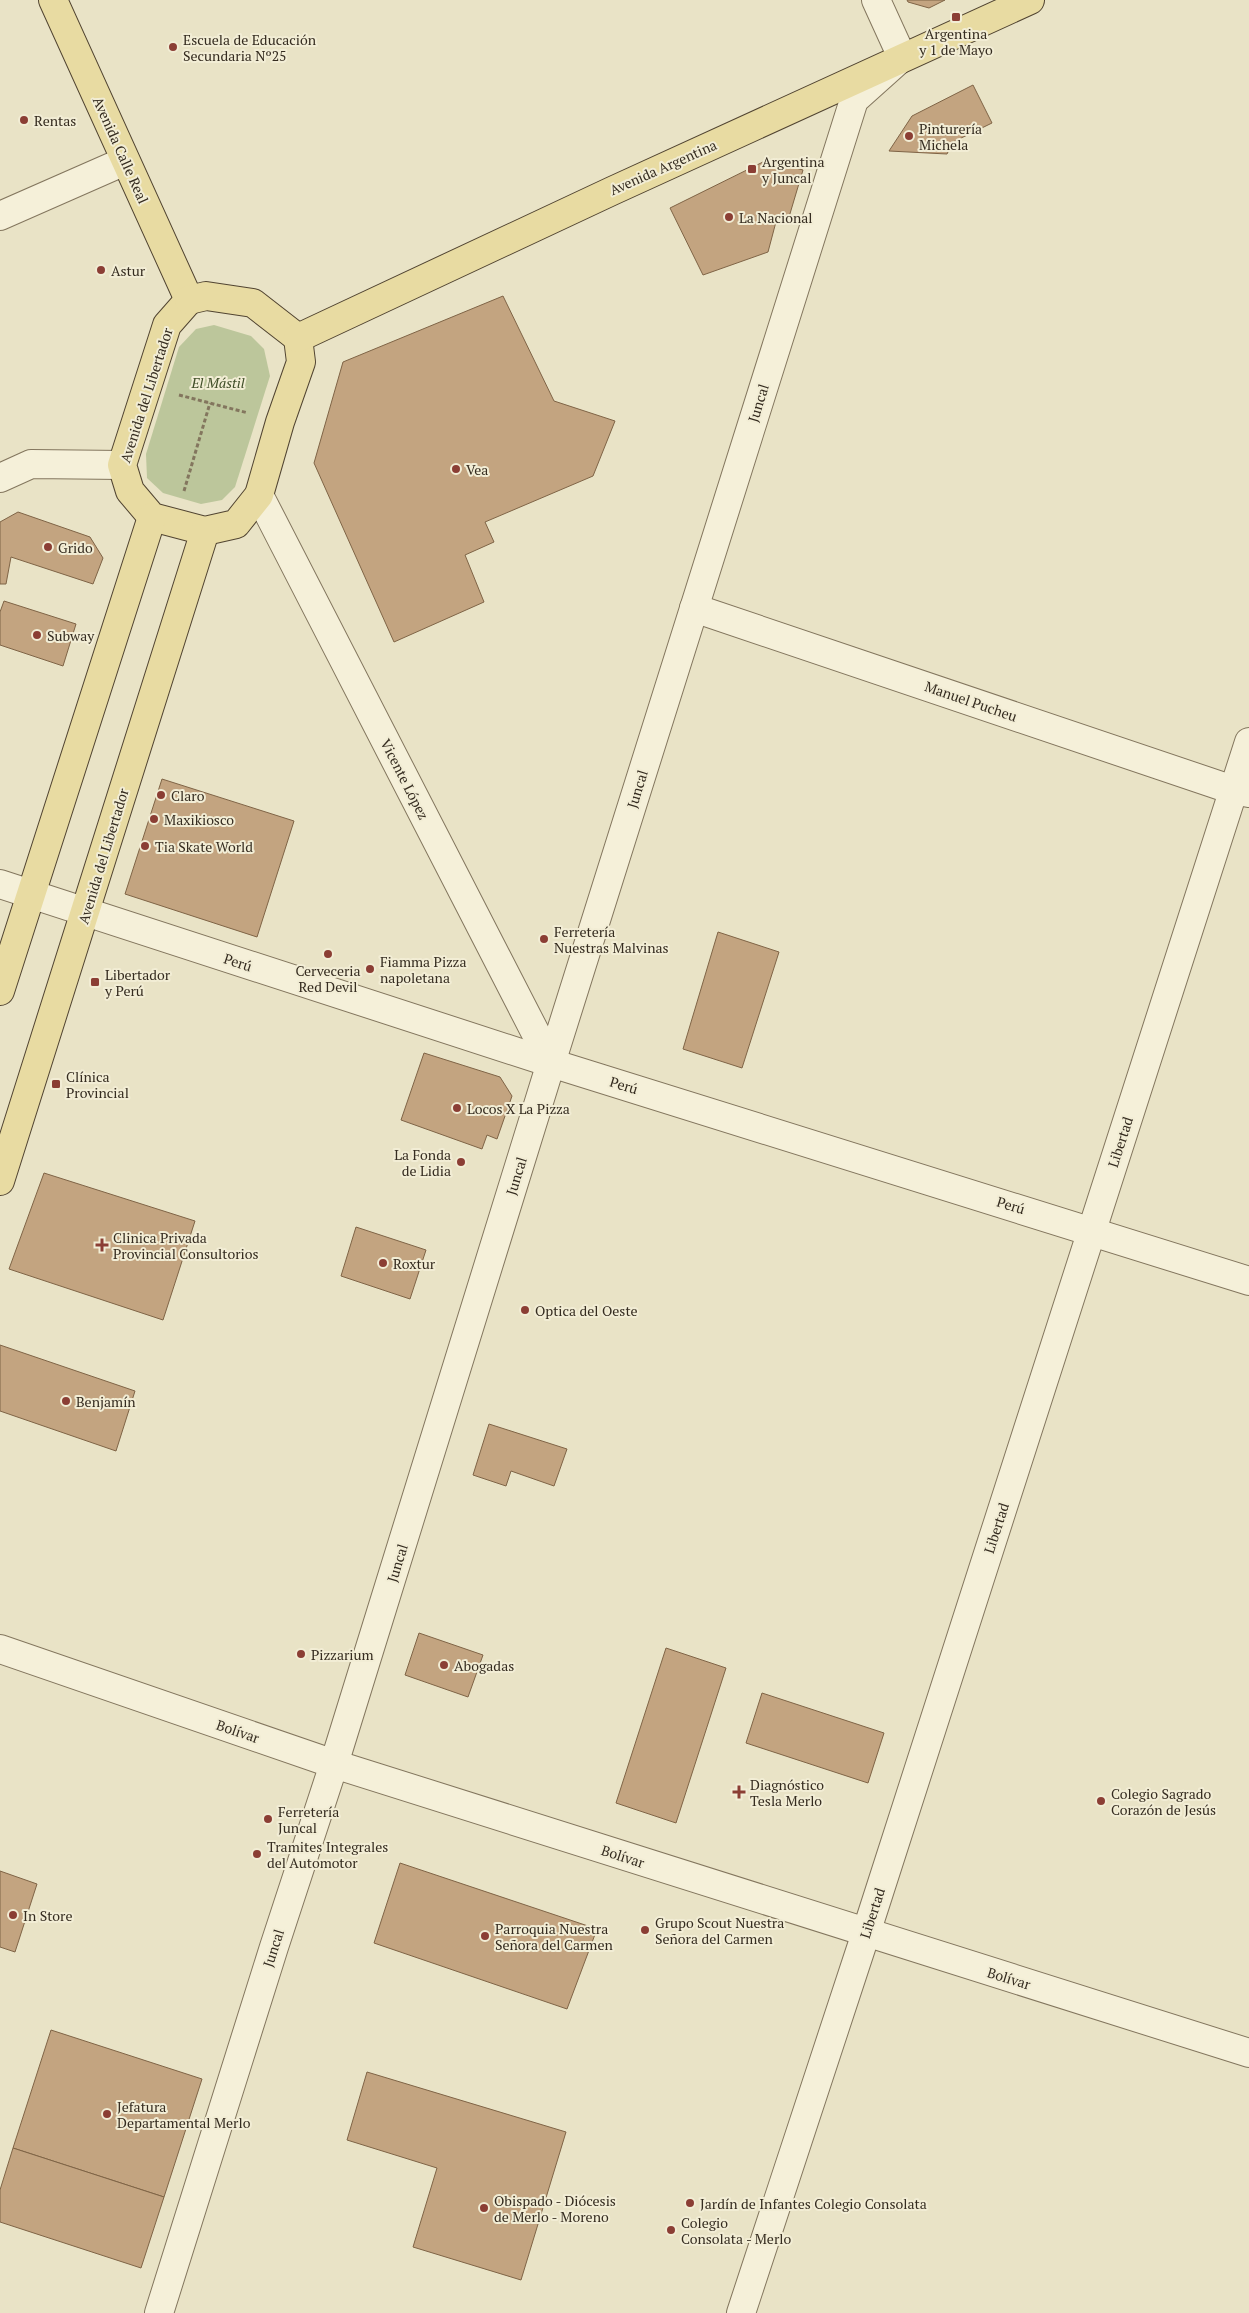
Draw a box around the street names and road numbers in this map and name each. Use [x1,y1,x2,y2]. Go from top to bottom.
street label: Avenida Calle Real [89,94,153,206]
street label: Avenida Argentina [606,135,720,199]
street label: Avenida del Libertador [115,325,177,465]
street label: Juncal [743,382,773,424]
street label: Manuel Pucheu [922,676,1020,726]
street label: Vicente López [377,735,434,823]
street label: Juncal [622,768,652,810]
street label: Avenida del Libertador [73,785,133,926]
street label: Perú [222,949,254,975]
street label: Perú [608,1072,640,1098]
street label: Libertad [1103,1114,1137,1170]
street label: Juncal [501,1155,531,1197]
street label: Perú [995,1192,1027,1218]
street label: Libertad [979,1500,1013,1556]
street label: Juncal [382,1542,412,1584]
street label: Bolívar [214,1715,263,1747]
street label: Bolívar [599,1840,648,1872]
street label: Libertad [855,1885,889,1941]
street label: Juncal [258,1927,288,1969]
street label: Bolívar [985,1962,1034,1994]

